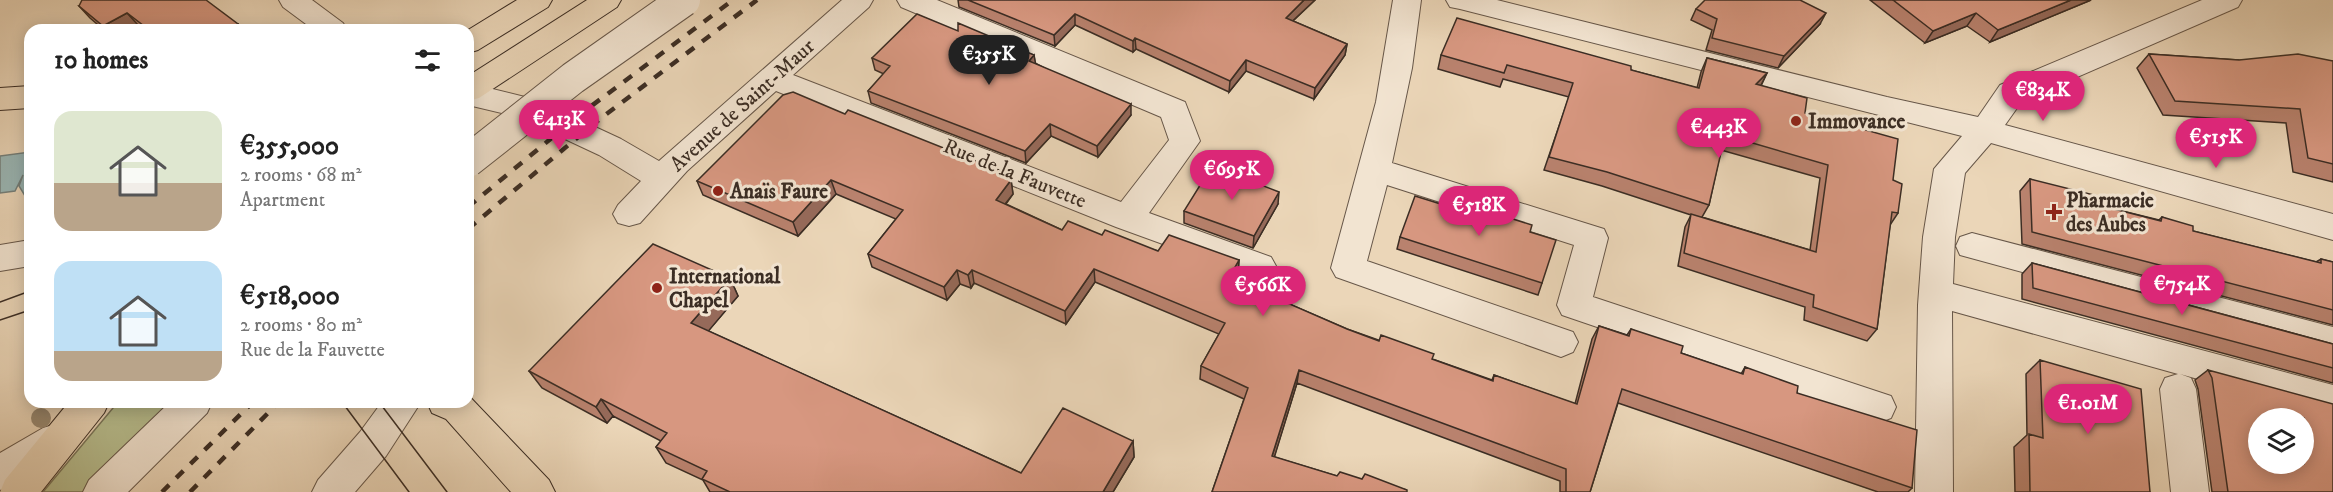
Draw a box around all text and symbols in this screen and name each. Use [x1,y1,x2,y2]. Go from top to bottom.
street label: Avenue de Saint-Maur [665,34,821,178]
pin: €355K [947,35,1031,86]
text: €355K [962,42,1016,67]
text: 10 homes [54,44,148,77]
icon: filters [411,44,444,77]
pin: €834K [2001,71,2085,122]
text: €834K [2016,78,2070,103]
pin: €413K [517,100,601,151]
text: €413K [533,107,585,132]
pin: €443K [1677,108,1761,159]
place label: Immovance [1808,109,1905,135]
marker: Immovance [1789,114,1803,128]
text: €443K [1691,115,1747,140]
pin: €515K [2174,118,2258,169]
text: €515K [2190,125,2242,150]
text: €355,000 [240,130,339,163]
street label: Rue de la Fauvette [939,133,1090,215]
icon: home [102,135,174,207]
pin: €695K [1190,150,1274,201]
text: €695K [1204,157,1260,182]
text: 2 rooms · 68 m² [240,163,362,188]
place label: Anaïs Faure [729,179,828,205]
marker: Anaïs Faure [711,184,725,198]
pin: €518K [1437,186,1521,237]
text: Apartment [240,188,325,213]
place label: Pharmacie des Aubes [2066,188,2154,238]
text: €518K [1452,193,1506,218]
marker: Pharmacie des Aubes [2047,205,2061,219]
place label: International Chapel [669,264,781,314]
pin: €754K [2140,265,2224,316]
pin: €566K [1221,266,1305,317]
text: €754K [2154,272,2210,297]
text: €566K [1235,273,1291,298]
text: €518,000 [240,280,340,313]
marker: International Chapel [650,281,664,295]
icon: home [102,285,174,357]
text: 2 rooms · 80 m² [240,313,362,338]
text: Rue de la Fauvette [240,338,385,363]
pin: €1.01M [2039,384,2137,435]
text: €1.01M [2058,391,2118,416]
map controls [2248,408,2314,474]
button: layers [2248,408,2314,474]

